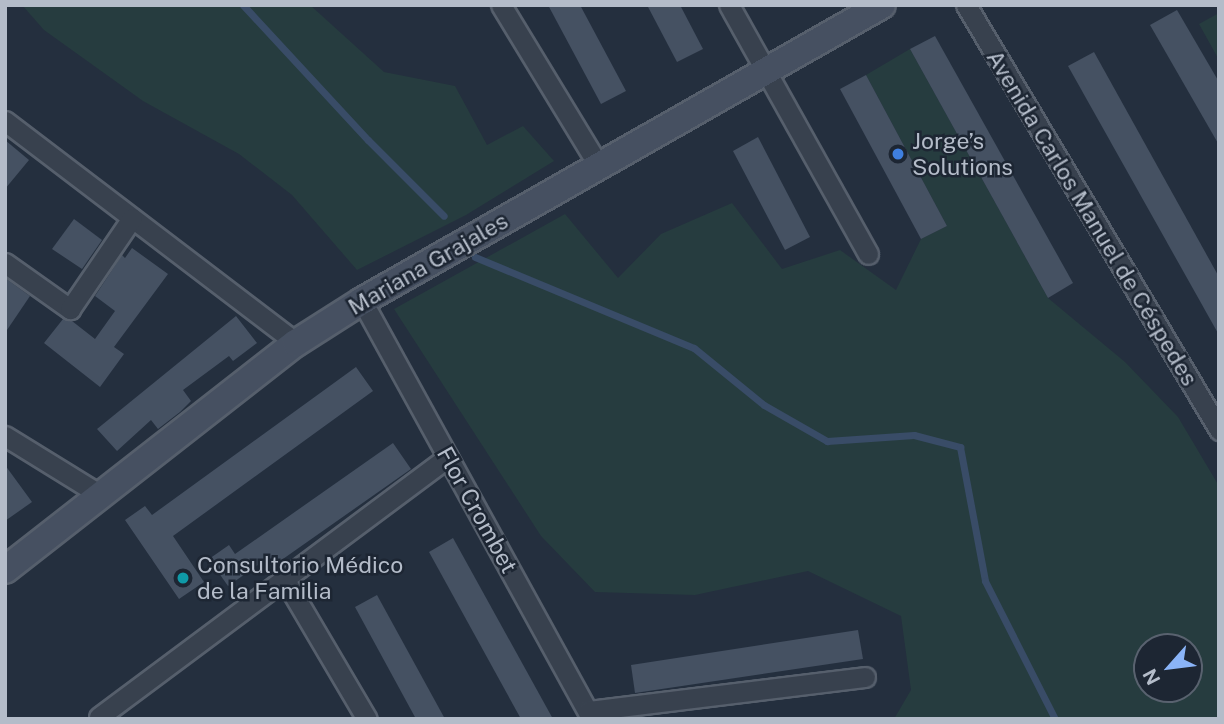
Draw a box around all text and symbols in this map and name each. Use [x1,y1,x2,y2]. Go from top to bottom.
street label: Avenida Carlos Manuel de Céspedes [980,45,1204,391]
place label: Jorge’s Solutions [912,127,1013,181]
marker: Jorge’s Solutions [890,146,906,162]
street label: Mariana Grajales [343,207,513,321]
street label: Flor Crombet [431,442,523,578]
place label: Consultorio Médico de la Familia [197,551,403,605]
marker: Consultorio Médico de la Familia [175,570,191,586]
north arrow [1133,633,1203,703]
text: N [1138,665,1164,689]

